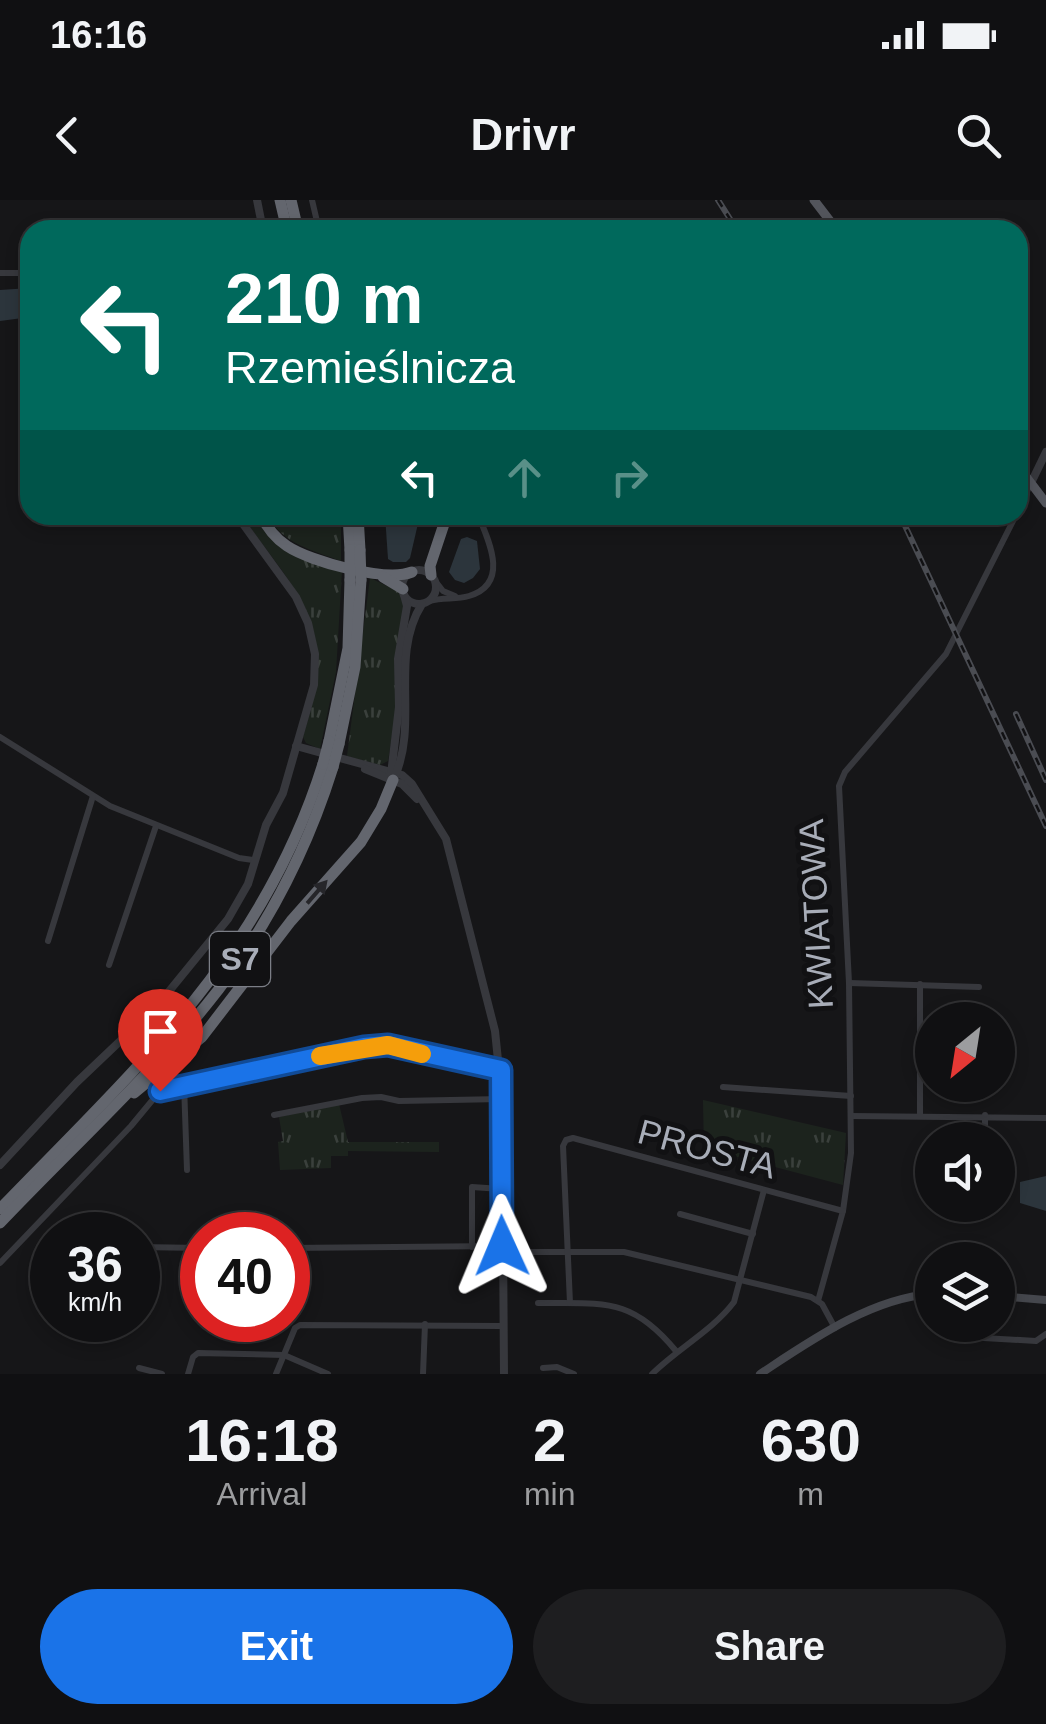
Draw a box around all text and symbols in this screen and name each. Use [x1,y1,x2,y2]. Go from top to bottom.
text: 16:16 [50,14,147,56]
icon: back [40,108,95,163]
icon: search [951,108,1006,163]
text: Drivr [470,109,576,160]
icon: left [60,260,190,390]
text: 210 m [225,260,423,338]
text: Rzemieślnicza [225,342,515,393]
icon: left [392,450,447,505]
icon: ahead [497,450,552,505]
icon: right [602,450,657,505]
street label: KWIATOWA [791,818,840,1010]
one-way arrow [306,880,328,905]
road number: S7 [210,932,270,986]
pin [118,989,203,1092]
north arrow [915,1002,1015,1102]
map controls [915,1002,1015,1342]
icon: arrive [133,1004,188,1059]
street label: PROSTA [634,1111,781,1186]
button: sound [915,1122,1015,1222]
position arrow [450,1194,554,1298]
speed limit sign: 40 [180,1212,310,1342]
text: 36 [67,1237,123,1293]
button: layers [915,1242,1015,1342]
text: km/h [68,1288,122,1316]
text: 16:18 [185,1407,339,1474]
text: 2 [533,1407,566,1474]
text: 630 [761,1407,861,1474]
text: Arrival [217,1476,307,1512]
text: min [524,1476,575,1512]
text: m [797,1476,824,1512]
button: Exit [40,1589,513,1704]
button: Share [533,1589,1006,1704]

